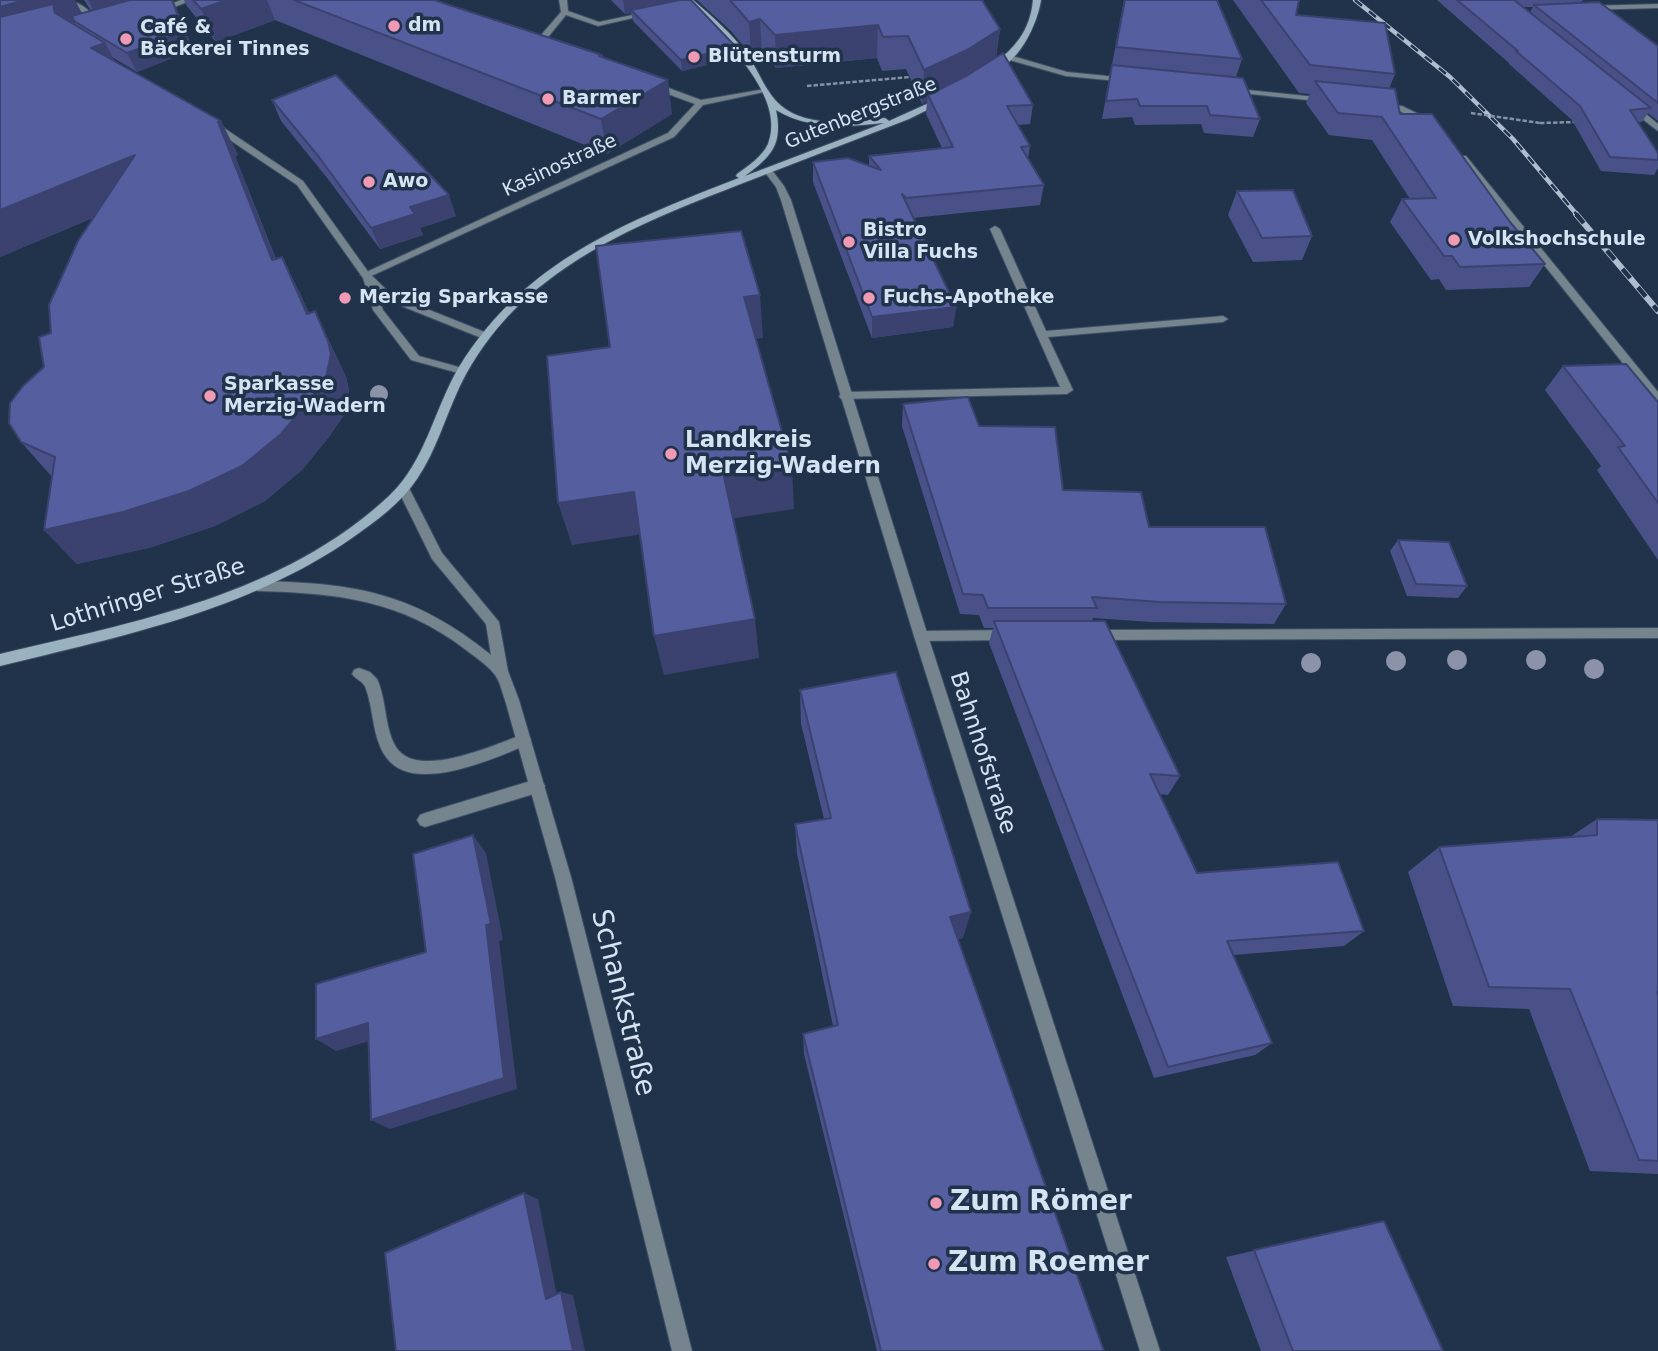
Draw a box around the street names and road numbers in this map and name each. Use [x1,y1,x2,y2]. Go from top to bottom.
street label: Gutenbergstraße [782,73,940,155]
street label: Kasinostraße [499,130,621,202]
street label: Lothringer Straße [47,553,249,639]
street label: Bahnhofstraße [943,668,1021,838]
street label: Schankstraße [583,906,661,1100]

